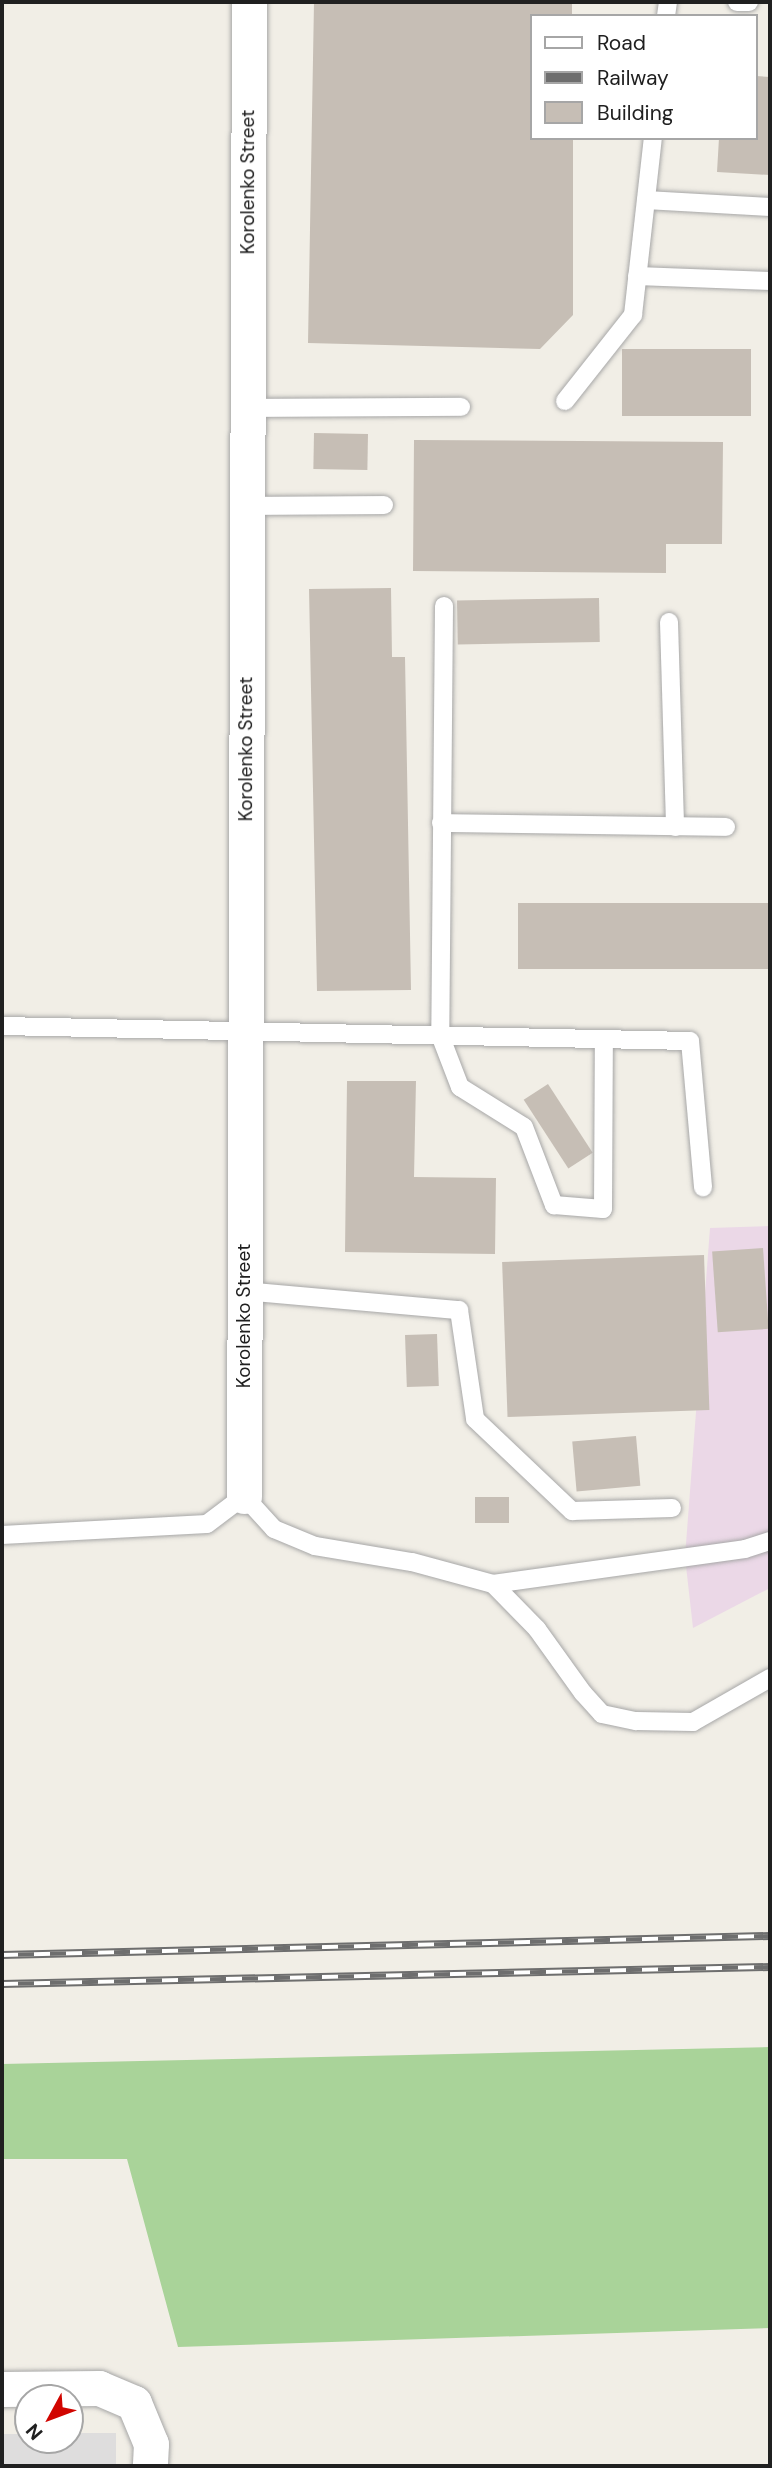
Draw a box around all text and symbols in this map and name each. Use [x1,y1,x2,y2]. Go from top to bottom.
legend [530,14,758,140]
text: Road [597,29,646,57]
text: Railway [597,64,669,92]
text: Building [597,99,673,127]
street label: Korolenko Street [237,110,259,254]
street label: Korolenko Street [235,677,257,821]
street label: Korolenko Street [233,1244,255,1388]
north arrow [14,2384,84,2454]
text: N [20,2418,48,2445]

